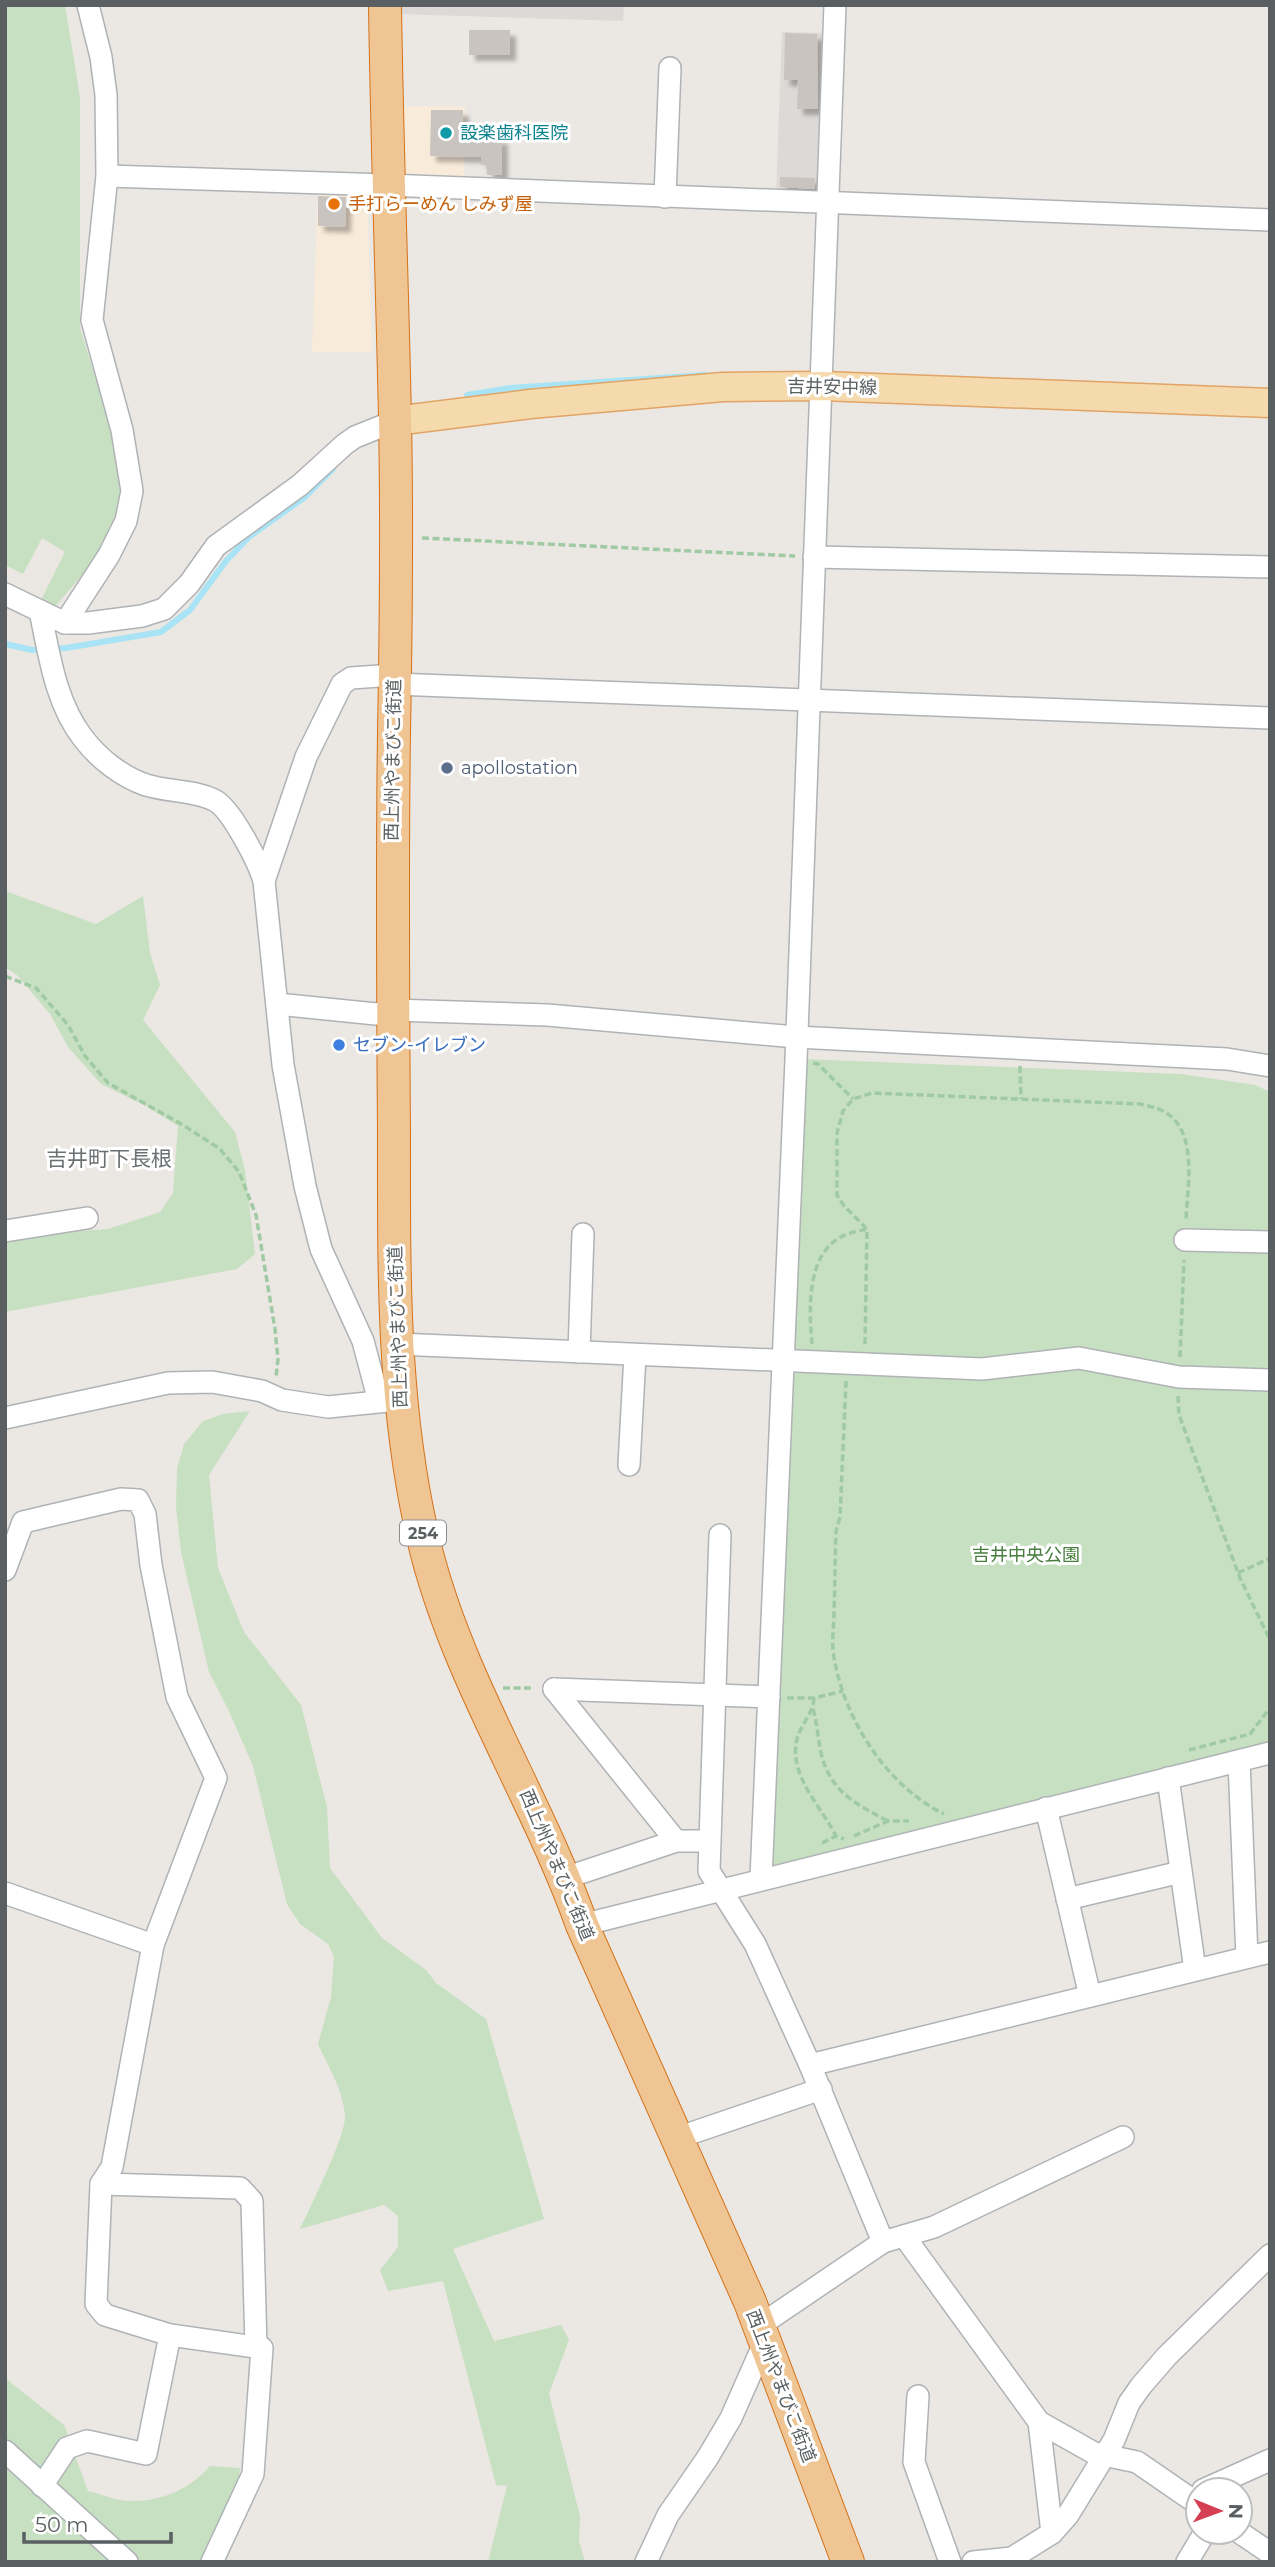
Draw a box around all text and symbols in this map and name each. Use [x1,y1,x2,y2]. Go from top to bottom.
place label: 設楽歯科医院 [460,122,568,144]
marker: 設楽歯科医院 [438,125,454,141]
place label: 手打らーめん しみず屋 [348,193,533,215]
marker: 手打らーめん しみず屋 [326,196,342,212]
street label: 吉井安中線 [787,375,877,399]
street label: 西上州やまびこ街道 [381,679,405,841]
place label: apollostation [461,757,578,779]
marker: apollostation [439,760,455,776]
place label: セブン-イレブン [353,1034,486,1056]
marker: セブン-イレブン [331,1037,347,1053]
district label: 吉井町下長根 [46,1146,172,1171]
street label: 西上州やまびこ街道 [384,1246,412,1408]
road number: 254 [400,1520,446,1546]
park label: 吉井中央公園 [972,1544,1080,1566]
street label: 西上州やまびこ街道 [515,1786,599,1944]
street label: 西上州やまびこ街道 [742,2306,820,2466]
north arrow [1184,2476,1254,2546]
scale bar [24,2500,172,2544]
text: N [1224,2503,1247,2519]
text: 50 m [35,2512,89,2537]

